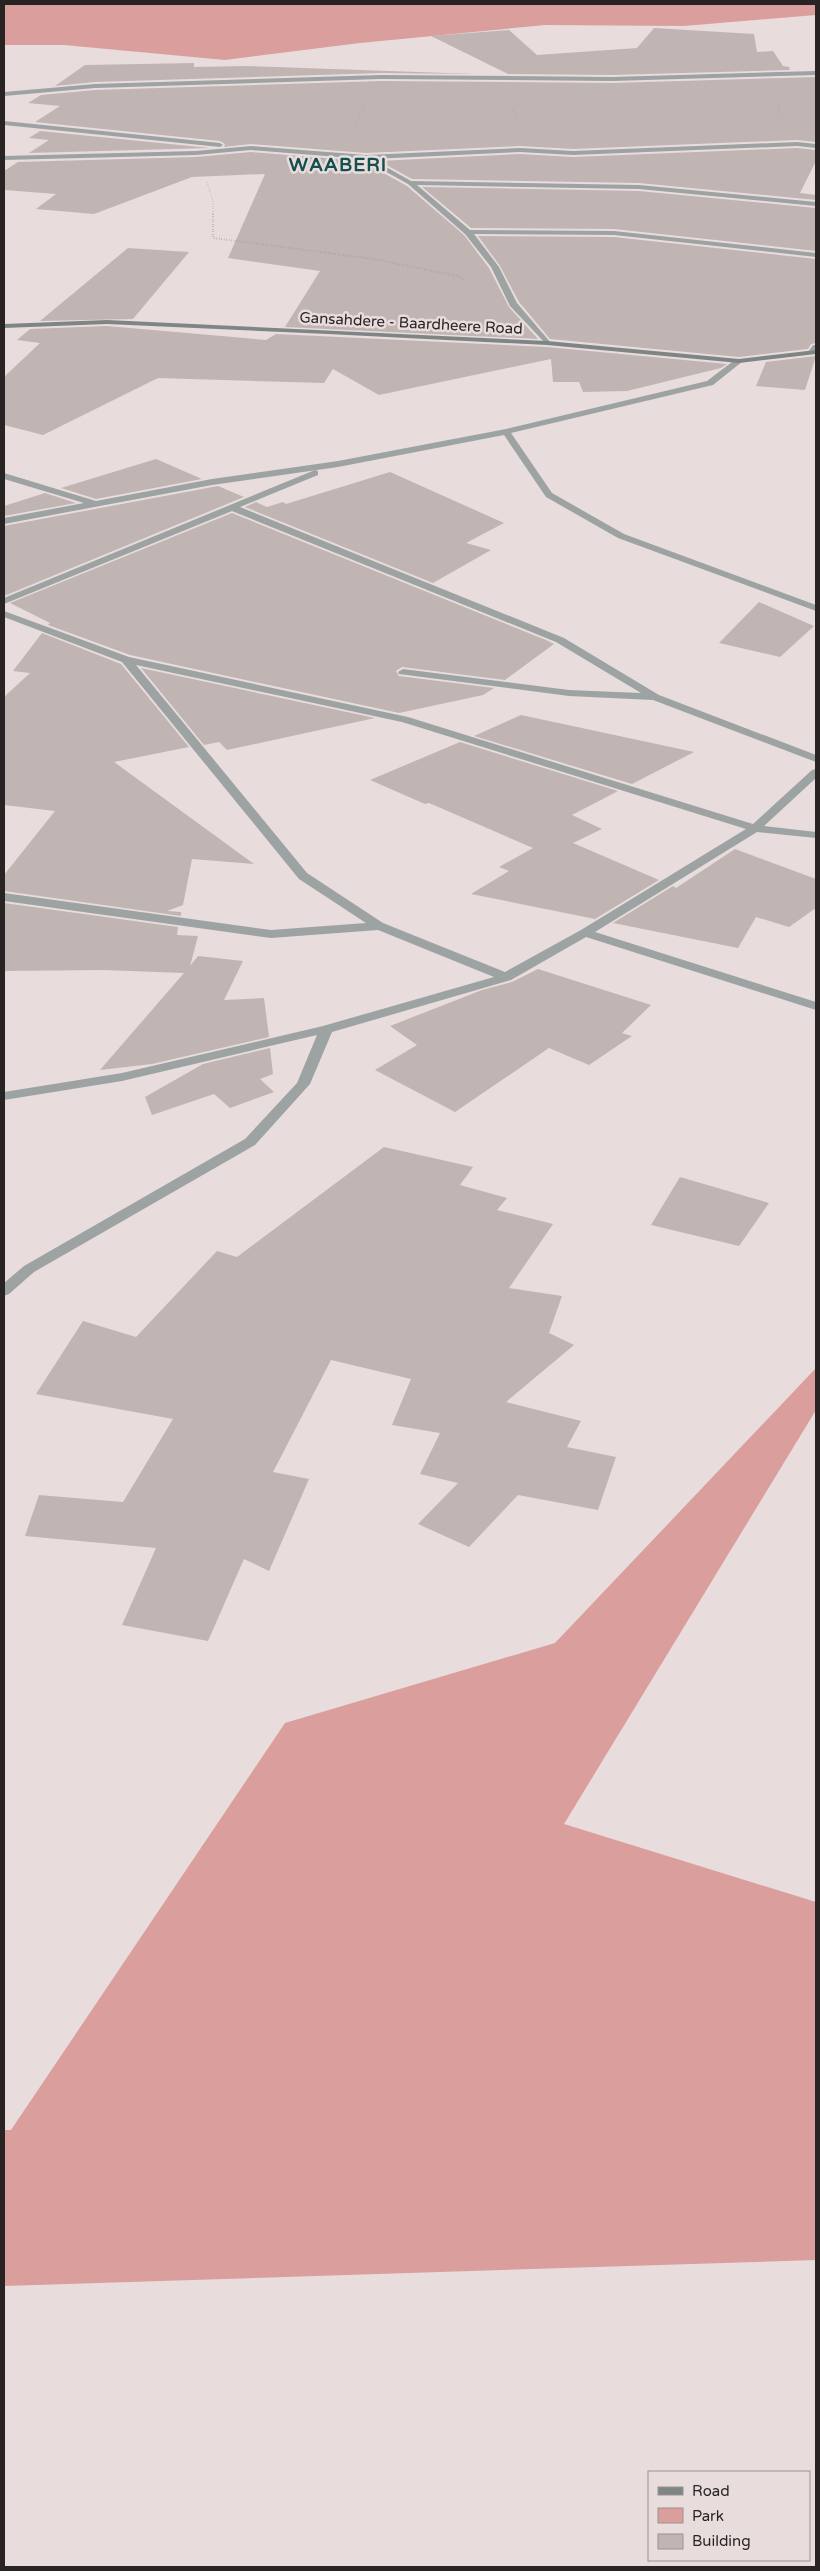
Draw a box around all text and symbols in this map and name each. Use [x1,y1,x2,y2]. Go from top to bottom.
district label: WAABERI [289,154,387,176]
street label: Gansahdere - Baardheere Road [299,308,523,338]
legend [648,2471,810,2561]
text: Road [692,2482,730,2500]
text: Park [692,2507,724,2525]
text: Building [692,2532,751,2550]

